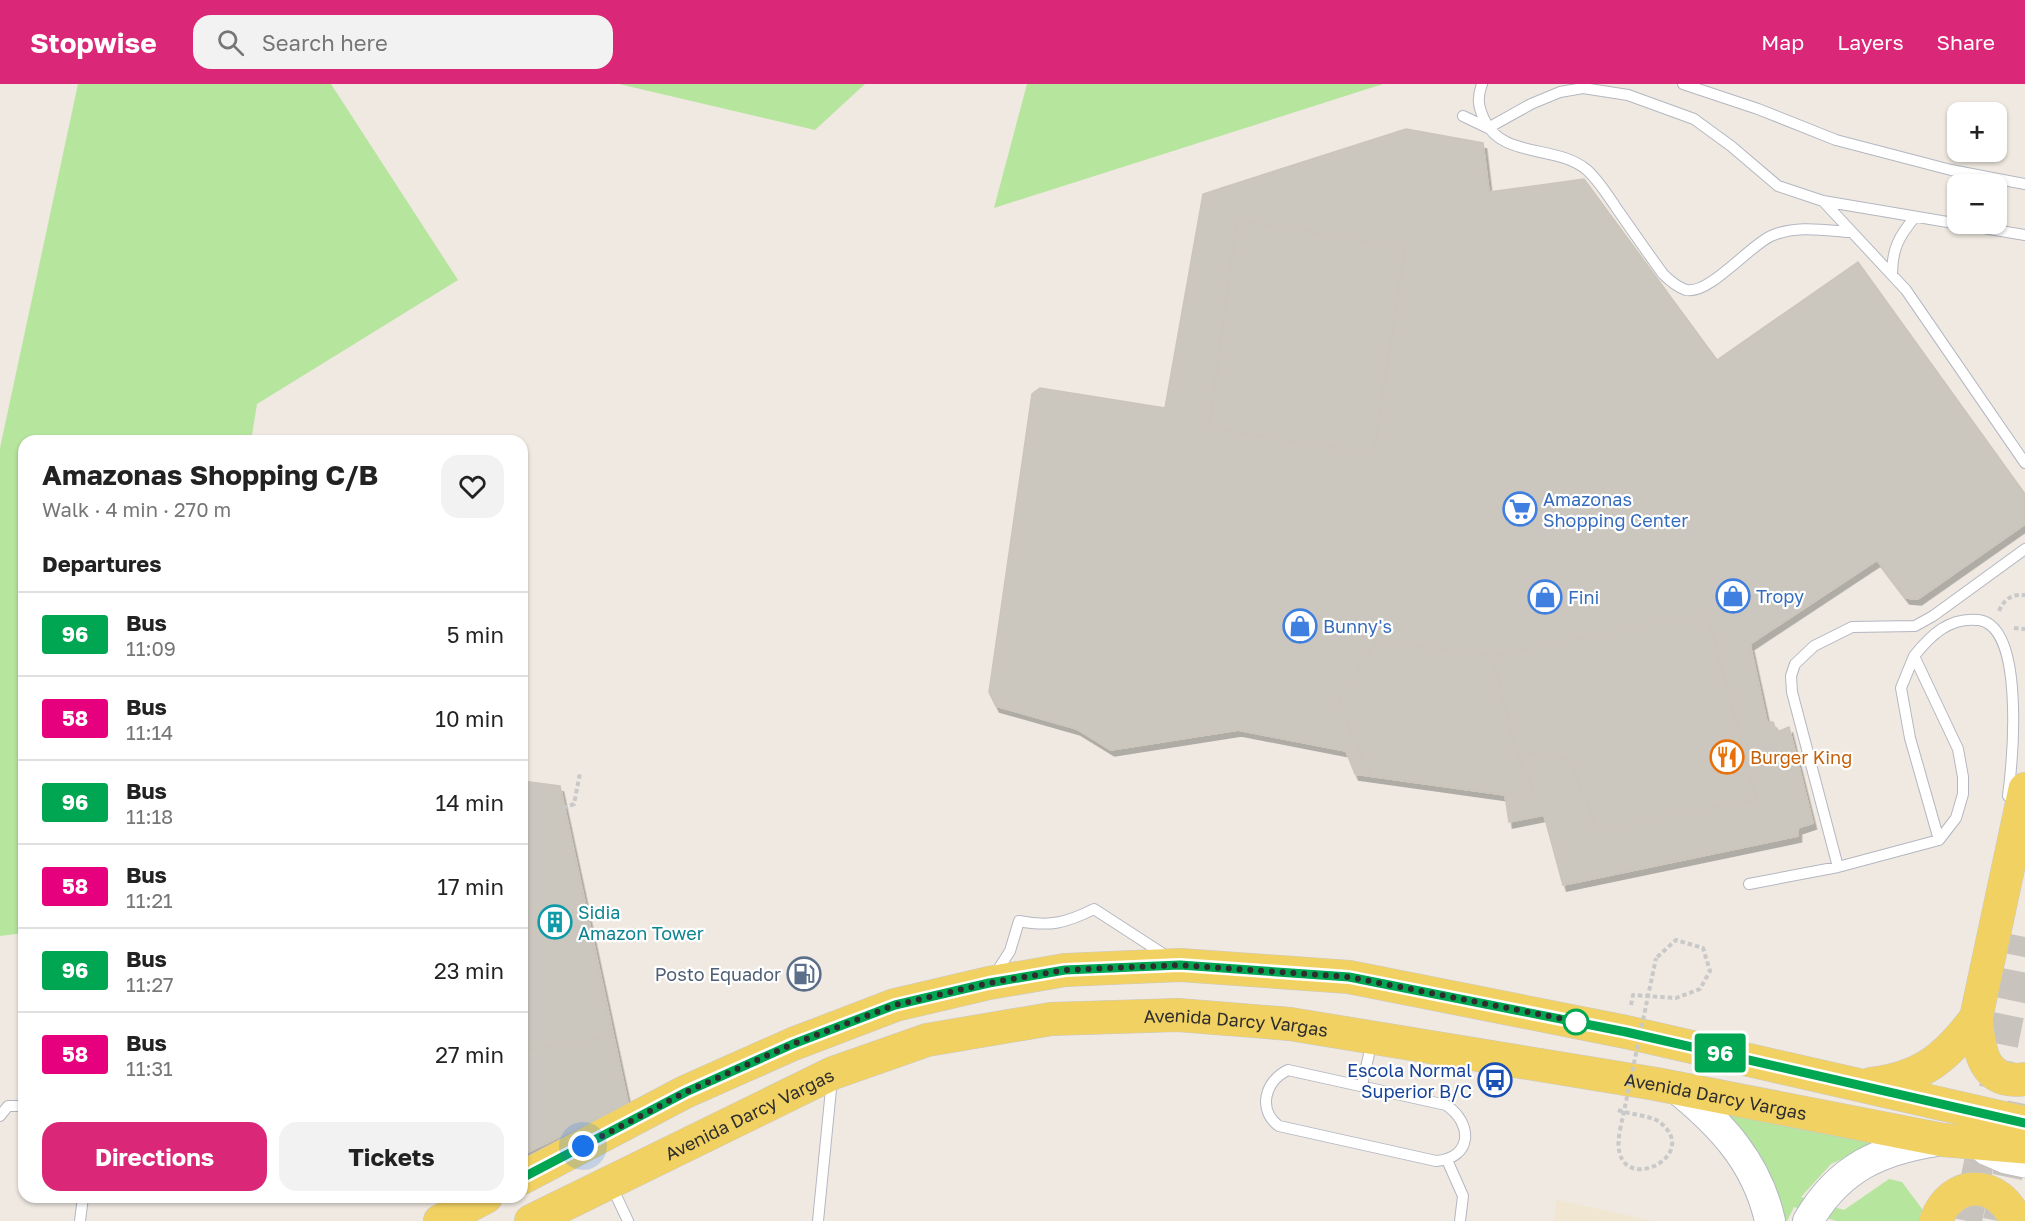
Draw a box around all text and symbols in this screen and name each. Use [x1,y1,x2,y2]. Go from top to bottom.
search box [193,15,613,69]
text: Stopwise [30,26,157,59]
icon: search [214,26,247,59]
text: Search here [262,29,388,56]
text: Map [1761,29,1804,55]
text: Layers [1837,29,1904,55]
text: Share [1937,29,1995,55]
map controls [1947,102,2007,234]
button: + [1947,102,2007,162]
button: − [1947,174,2007,234]
button: heart [441,455,504,518]
text: Amazonas Shopping C/B [42,458,378,491]
place label: Amazonas Shopping Center [1543,488,1688,531]
supermarket icon: Amazonas Shopping Center [1502,491,1538,527]
text: Walk · 4 min · 270 m [42,497,231,521]
text: Departures [42,550,161,577]
shop icon: Tropy [1715,578,1751,614]
shop icon: Fini [1527,579,1563,615]
place label: Tropy [1756,585,1804,607]
place label: Fini [1568,586,1599,608]
shop icon: Bunny's [1282,608,1318,644]
text: Bus [126,609,167,636]
place label: Bunny's [1323,615,1392,637]
text: 96 [62,621,88,647]
text: 5 min [447,621,504,648]
text: 11:09 [126,636,176,660]
text: Bus [126,693,167,720]
text: 58 [62,705,88,731]
text: 10 min [435,705,504,732]
text: 11:14 [126,720,173,744]
restaurant icon: Burger King [1709,739,1745,775]
place label: Burger King [1750,746,1852,768]
text: Bus [126,777,167,804]
text: 96 [62,789,88,815]
text: 14 min [436,789,504,816]
text: 11:18 [126,804,173,828]
text: Bus [126,861,167,888]
text: 58 [62,873,88,899]
text: 17 min [437,873,504,900]
text: 11:21 [126,888,173,912]
place label: Sidia Amazon Tower [578,901,704,944]
building icon: Sidia Amazon Tower [537,904,573,940]
text: Bus [126,945,167,972]
fuel station icon: Posto Equador [786,956,822,992]
text: 96 [62,957,88,983]
text: 23 min [434,957,504,984]
place label: Posto Equador [655,963,781,985]
text: 11:27 [126,972,174,996]
street label: Avenida Darcy Vargas [1143,1004,1330,1041]
unlabelled marker [1563,1009,1589,1035]
text: Bus [126,1029,167,1056]
line badge: 96 [1693,1034,1747,1072]
text: 96 [1707,1040,1733,1066]
text: 58 [62,1041,88,1067]
text: 27 min [435,1041,504,1068]
text: 11:31 [126,1056,173,1080]
place label: Escola Normal Superior B/C [1347,1059,1472,1102]
bus stop icon: Escola Normal Superior B/C [1477,1062,1513,1098]
street label: Avenida Darcy Vargas [661,1063,837,1165]
street label: Avenida Darcy Vargas [1623,1068,1809,1124]
button: Directions [42,1122,267,1191]
button: Tickets [279,1122,504,1191]
your location [568,1131,598,1161]

